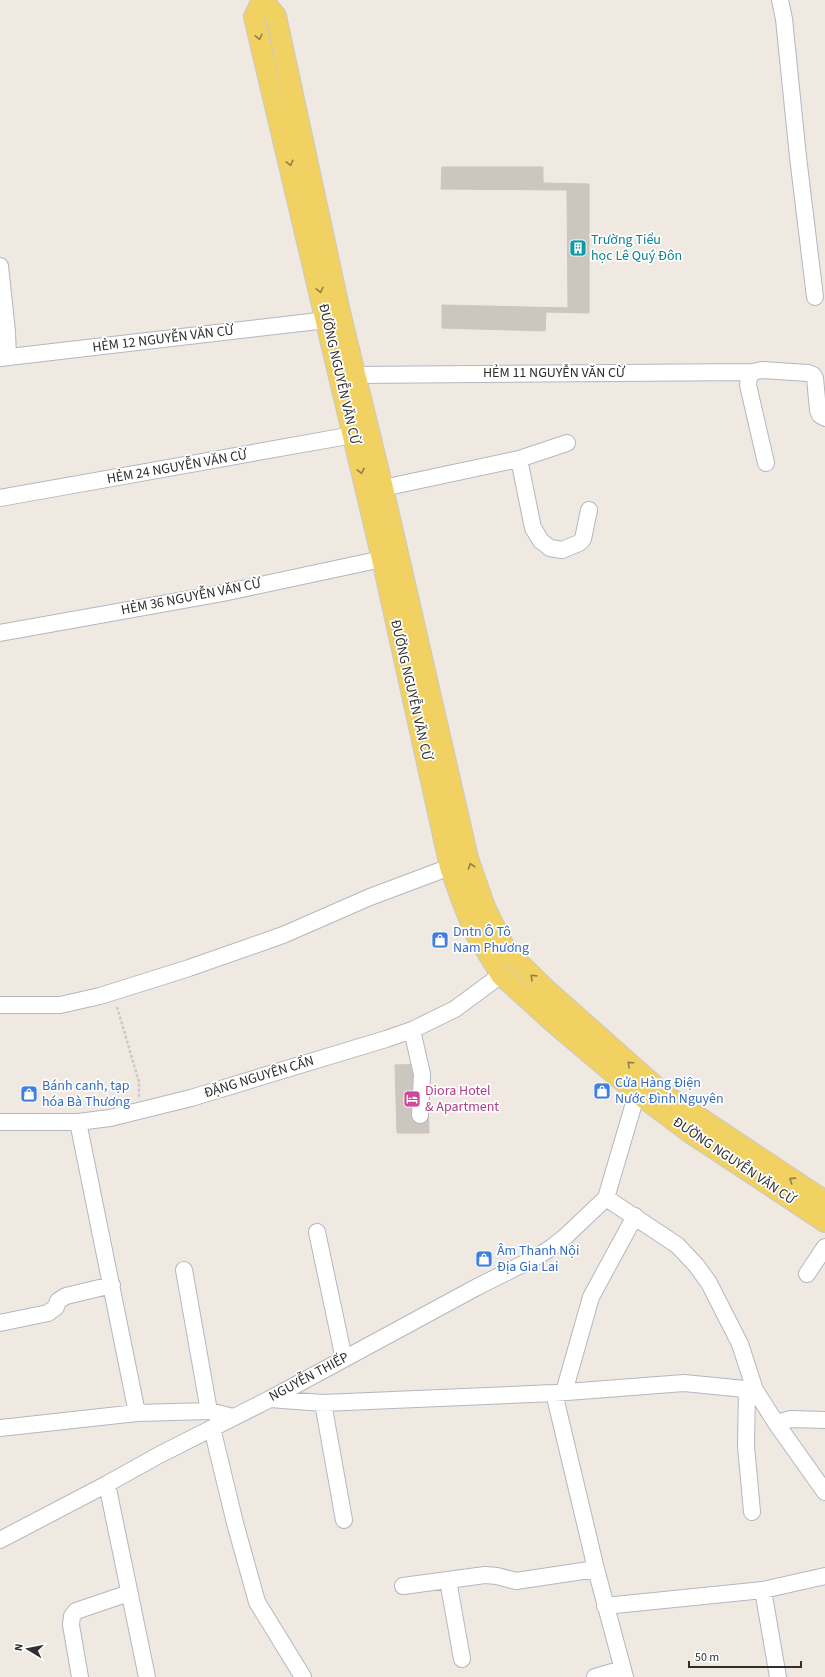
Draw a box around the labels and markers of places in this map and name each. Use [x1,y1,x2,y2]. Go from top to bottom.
place label: Trường Tiểu học Lê Quý Đôn [591,230,682,266]
building icon: Trường Tiểu học Lê Quý Đôn [568,238,588,258]
place label: Dntn Ô Tô Nam Phương [453,922,529,958]
shop icon: Dntn Ô Tô Nam Phương [430,930,450,950]
place label: Cửa Hàng Điện Nước Đình Nguyên [615,1073,724,1109]
place label: Bánh canh, tạp hóa Bà Thương [42,1076,130,1112]
place label: Diora Hotel & Apartment [425,1081,499,1117]
shop icon: Cửa Hàng Điện Nước Đình Nguyên [592,1081,612,1101]
shop icon: Bánh canh, tạp hóa Bà Thương [19,1084,39,1104]
hotel icon: Diora Hotel & Apartment [402,1089,422,1109]
place label: Âm Thanh Nội Địa Gia Lai [497,1241,579,1277]
shop icon: Âm Thanh Nội Địa Gia Lai [474,1249,494,1269]

